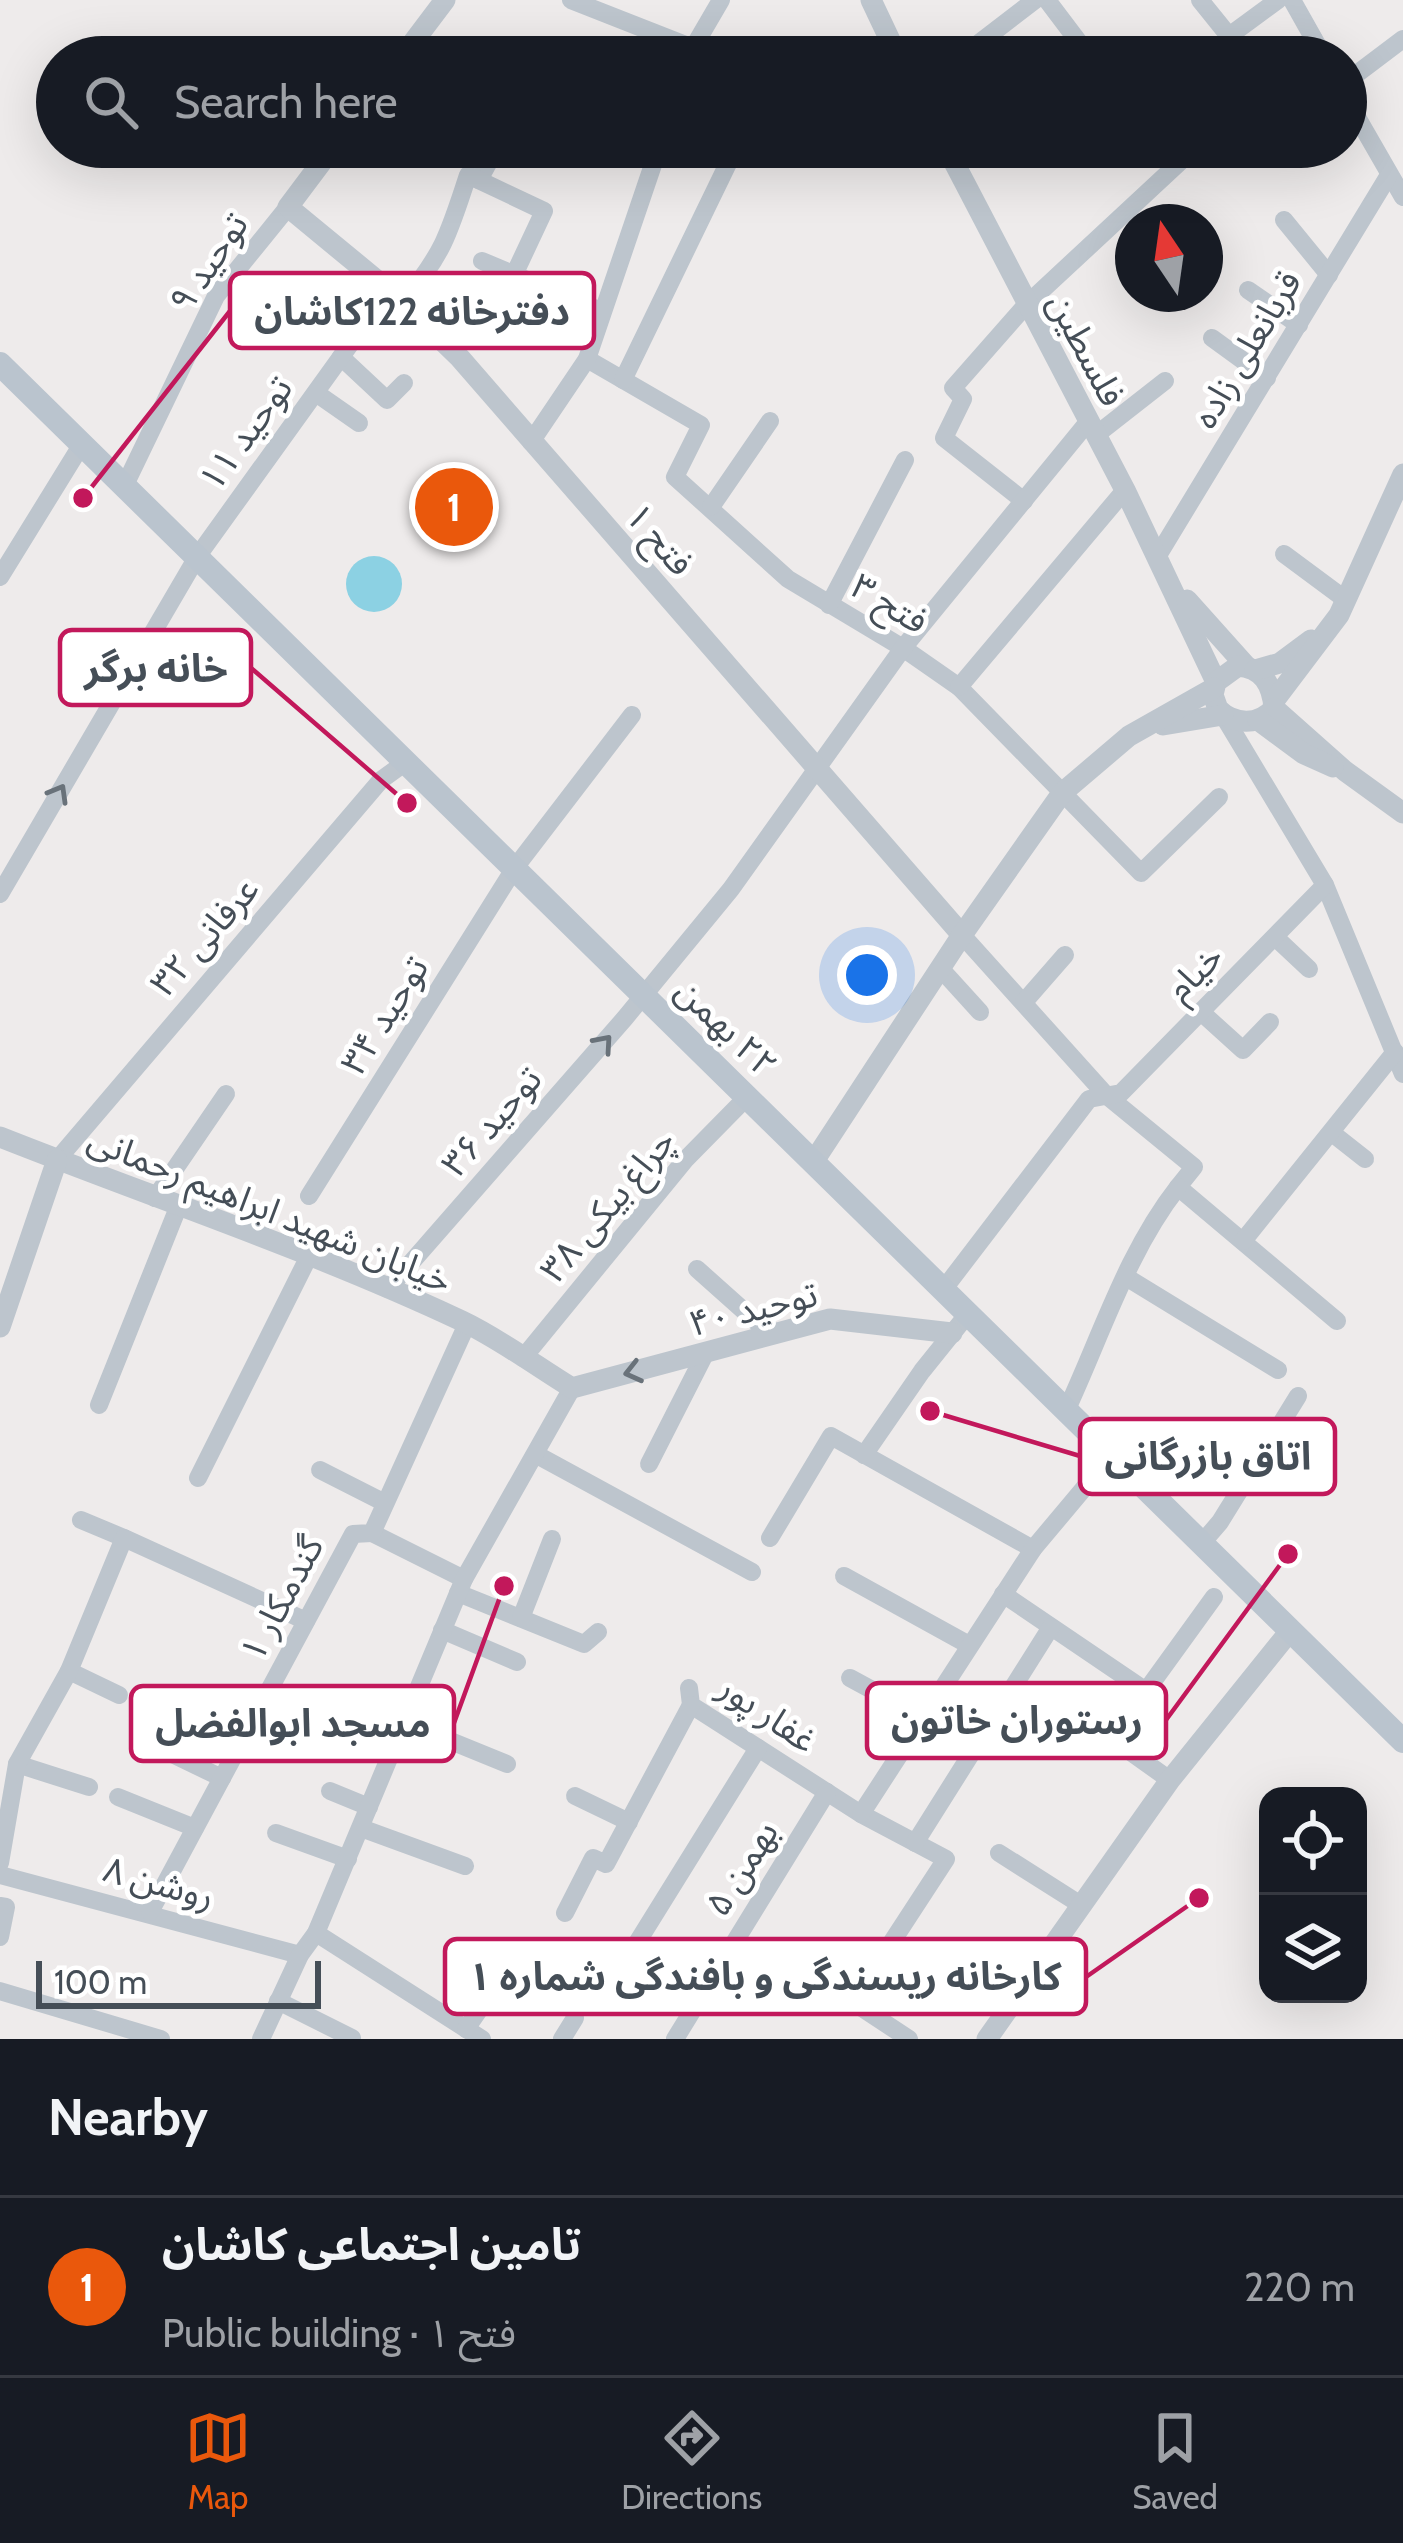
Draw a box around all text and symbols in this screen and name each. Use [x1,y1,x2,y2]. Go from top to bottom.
search box [36,36,1367,168]
icon: search [78,69,144,135]
text: Search here [174,75,398,129]
street label: توحید ۹ [159,204,257,320]
north arrow [1115,204,1223,312]
street label: قربانعلی زاده [1182,262,1310,436]
callout: دفترخانه 122کاشان [230,273,594,348]
street label: فلسطین [1039,284,1135,414]
text: دفترخانه 122کاشان [254,287,570,335]
street label: توحید ۱۱ [189,367,301,499]
pin: 1 [415,462,493,552]
street label: فتح ۱ [613,494,703,587]
street label: فتح ۳ [841,563,936,647]
callout: خانه برگر [60,630,251,705]
text: خانه برگر [82,644,228,692]
one-way arrow [45,784,68,806]
street label: عرفانی ۳۲ [140,867,268,1005]
street label: خیام [1156,934,1236,1014]
your location [837,945,897,1005]
street label: توحید ۳۴ [331,948,437,1082]
street label: ٢٢ بهمن [667,968,787,1086]
one-way arrow [589,1034,611,1056]
street label: توحید ۳۶ [431,1057,551,1185]
street label: خیابان شهید ابراهیم رحمانی [80,1116,458,1308]
street label: چراغ بیکی ۳۸ [530,1119,688,1294]
street label: توحید ۴۰ [684,1271,822,1345]
one-way arrow [623,1358,643,1383]
callout: اتاق بازرگانی [1080,1419,1335,1494]
text: اتاق بازرگانی [1104,1432,1312,1480]
street label: گندمکار ۱ [230,1527,333,1668]
street label: غفار پور [709,1664,825,1764]
callout: رستوران خاتون [867,1683,1166,1758]
callout: مسجد ابوالفضل [131,1686,454,1761]
text: رستوران خاتون [891,1696,1143,1744]
text: مسجد ابوالفضل [155,1699,431,1747]
map controls [1259,1787,1367,2003]
button: locate [1259,1787,1367,1895]
street label: بهمن ۵ [695,1812,787,1924]
street label: روشن ۸ [99,1846,219,1918]
button: layers [1259,1895,1367,2003]
callout: کارخانه ریسندگی و بافندگی شماره ۱ [445,1939,1086,2014]
text: کارخانه ریسندگی و بافندگی شماره ۱ [469,1952,1063,2000]
scale bar [36,1955,321,2008]
text: 100 m [54,1962,147,2002]
text: Nearby [48,2086,208,2148]
text: تامین اجتماعی کاشان [162,2217,581,2271]
text: 1 [80,2263,94,2311]
text: 220 m [1244,2263,1355,2311]
text: Public building · فتح ۱ [162,2309,516,2357]
tab: Map [185,2405,251,2517]
tab: Directions [621,2405,762,2517]
tab: Saved [1132,2405,1218,2517]

